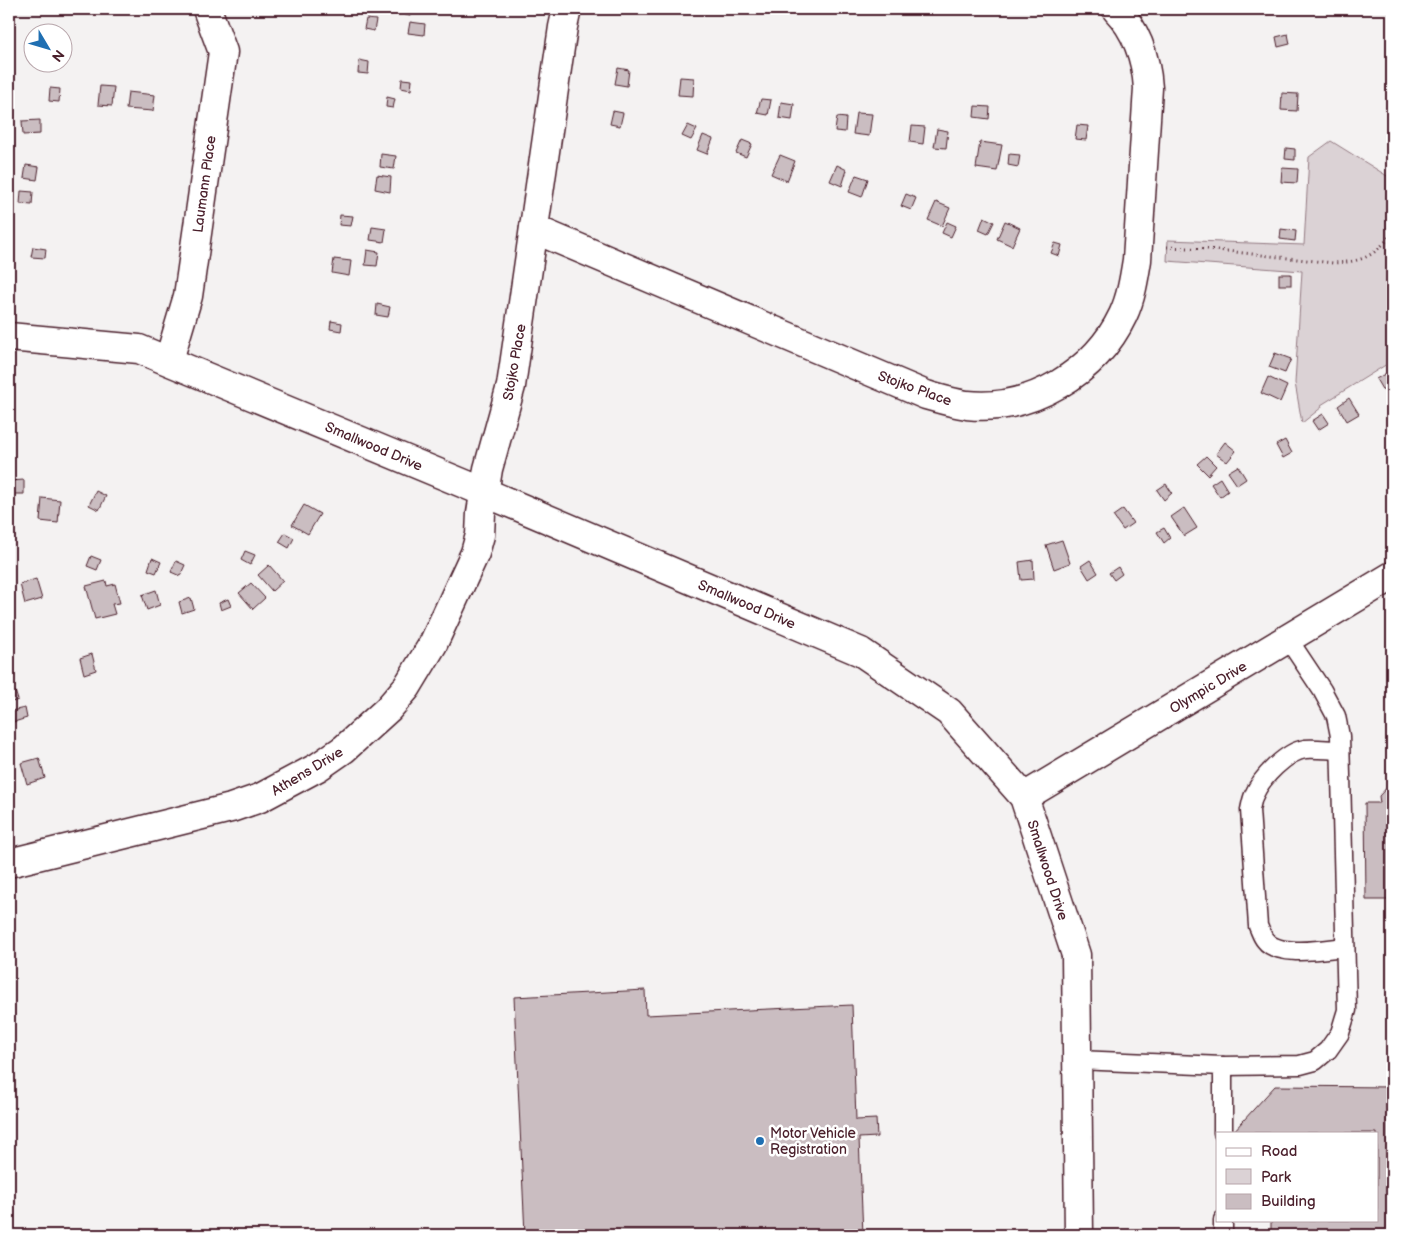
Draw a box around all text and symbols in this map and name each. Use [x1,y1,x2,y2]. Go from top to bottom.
north arrow [22,22,72,72]
text: N [48,46,68,65]
street label: Laumann Place [189,134,220,234]
street label: Stojko Place [499,323,530,402]
street label: Stojko Place [876,367,954,410]
street label: Smallwood Drive [323,418,425,475]
street label: Smallwood Drive [696,576,798,633]
street label: Olympic Drive [1166,658,1250,717]
street label: Athens Drive [268,743,346,799]
street label: Smallwood Drive [1023,818,1072,922]
place label: Motor Vehicle Registration [770,1125,856,1158]
legend [1216,1132,1378,1222]
marker: Motor Vehicle Registration [754,1135,766,1147]
text: Road [1261,1142,1297,1161]
text: Park [1261,1168,1292,1187]
text: Building [1261,1192,1316,1211]

